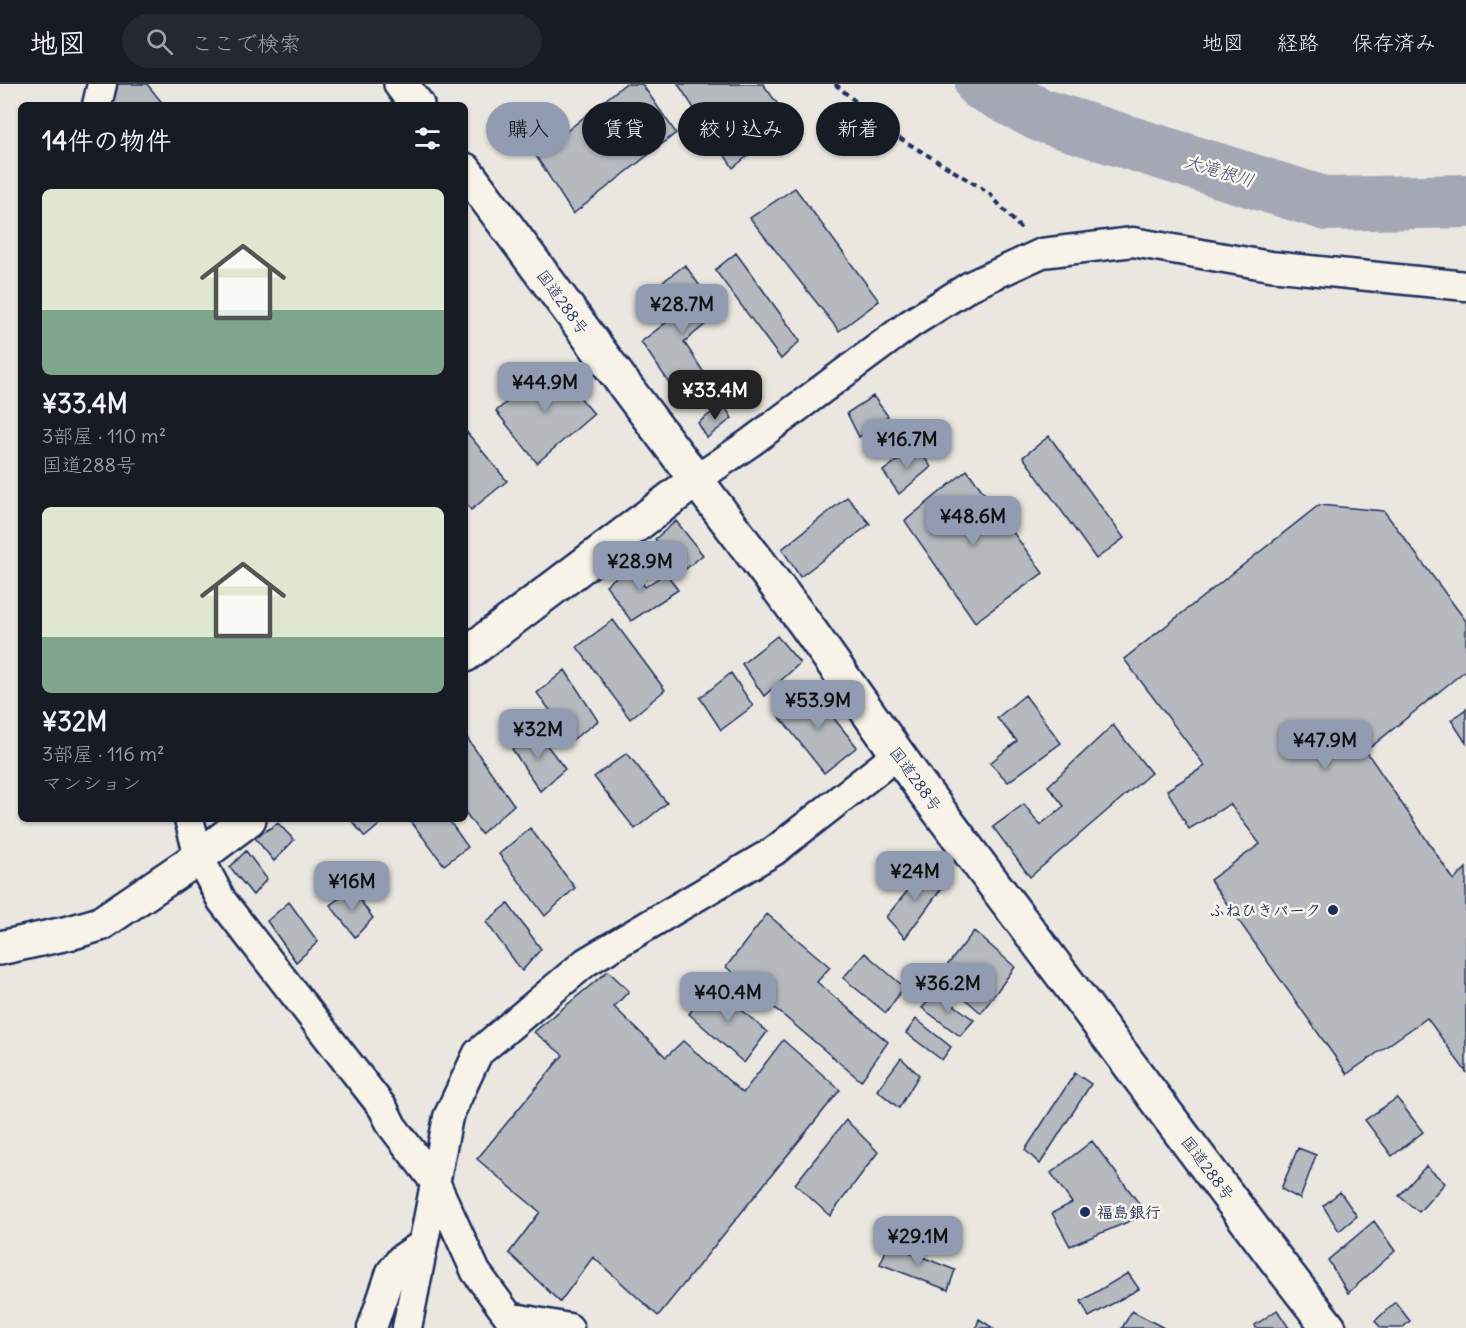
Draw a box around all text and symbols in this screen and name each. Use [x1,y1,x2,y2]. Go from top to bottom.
search box [122,14,542,68]
text: 地図 [30,25,86,61]
icon: search [143,25,176,58]
text: ここで検索 [191,29,301,57]
text: 地図 [1202,29,1244,56]
text: 経路 [1277,29,1319,56]
text: 保存済み [1352,29,1436,56]
chip: 購入 [486,102,570,156]
chip: 賃貸 [582,102,666,156]
chip: 絞り込み [678,102,804,156]
chip: 新着 [816,102,900,156]
icon: filters [411,122,444,155]
text: 14件の物件 [42,124,171,157]
water label: 大滝根川 [1181,149,1257,192]
icon: home [189,228,297,336]
street label: 国道288号 [533,266,593,338]
pin: ¥28.7M [633,284,731,335]
text: ¥28.7M [650,291,714,316]
pin: ¥44.9M [496,362,594,413]
text: ¥44.9M [512,369,578,394]
pin: ¥33.4M [666,370,764,421]
text: ¥33.4M [682,377,748,402]
text: ¥33.4M [42,387,128,420]
pin: ¥16.7M [858,419,956,470]
text: 3部屋 · 110 m² [42,423,166,448]
text: ¥16.7M [876,426,938,451]
text: 国道288号 [42,452,136,477]
pin: ¥48.6M [924,496,1022,547]
text: ¥48.6M [940,503,1006,528]
pin: ¥28.9M [591,541,689,592]
icon: home [189,546,297,654]
text: ¥28.9M [607,548,673,573]
pin: ¥53.9M [769,680,867,731]
text: ¥53.9M [785,687,851,712]
text: ¥32M [42,705,107,738]
pin: ¥32M [502,709,574,760]
text: ¥32M [513,716,563,741]
pin: ¥47.9M [1276,720,1374,771]
text: ¥47.9M [1293,727,1357,752]
text: 3部屋 · 116 m² [42,741,165,766]
street label: 国道288号 [886,743,946,815]
text: マンション [42,770,141,795]
pin: ¥24M [879,851,951,902]
text: ¥24M [890,858,940,883]
pin: ¥16M [316,861,388,912]
text: ¥16M [328,868,376,893]
place label: ふねひきパーク [1209,900,1321,920]
marker: ふねひきパーク [1326,903,1340,917]
pin: ¥36.2M [899,963,997,1014]
text: ¥36.2M [915,970,981,995]
pin: ¥40.4M [679,972,777,1023]
text: ¥40.4M [694,979,762,1004]
street label: 国道288号 [1177,1132,1239,1204]
place label: 福島銀行 [1097,1202,1161,1222]
marker: 福島銀行 [1078,1205,1092,1219]
pin: ¥29.1M [869,1216,967,1267]
text: ¥29.1M [887,1223,949,1248]

